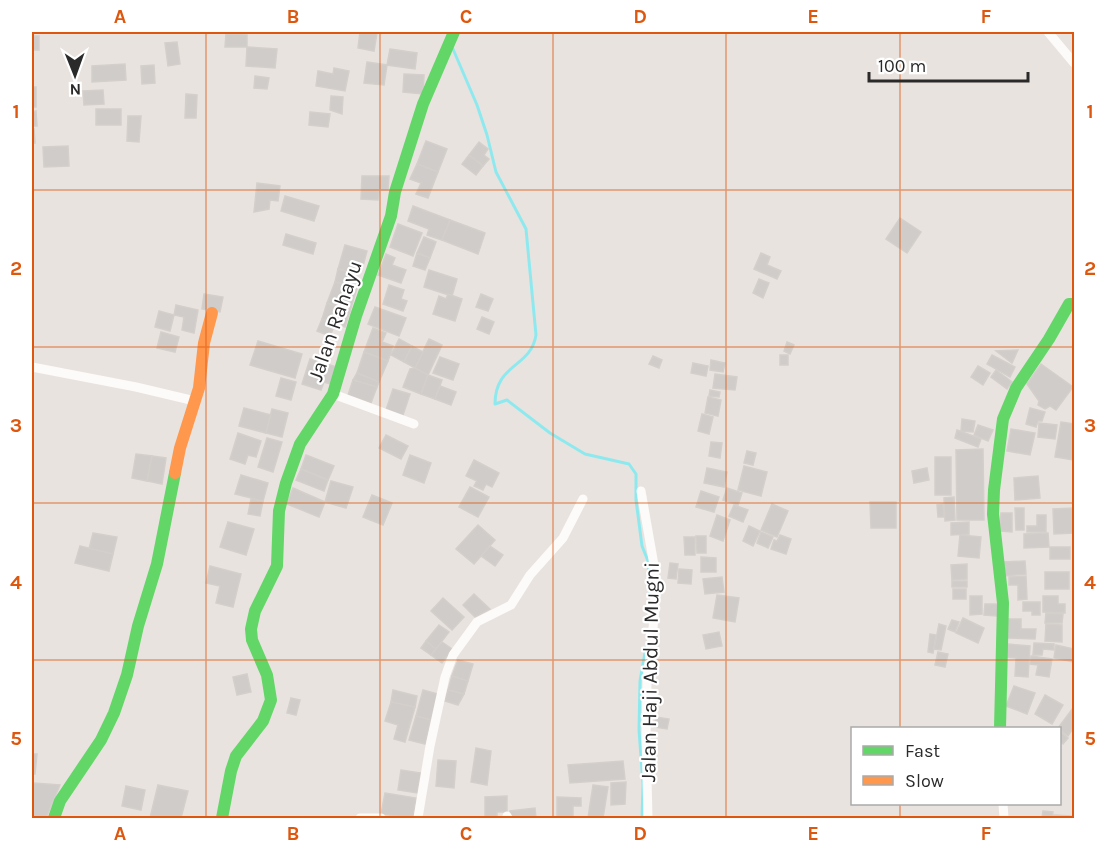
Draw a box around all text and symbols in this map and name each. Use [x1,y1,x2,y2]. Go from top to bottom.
text: A [114,5,127,28]
text: B [287,5,299,28]
text: C [460,5,472,28]
text: D [633,5,647,28]
text: E [807,5,819,28]
text: F [981,5,992,28]
north arrow [45,45,105,105]
scale bar [869,45,1028,83]
text: 100 m [878,55,926,77]
text: N [69,80,81,99]
text: 1 [12,100,20,123]
text: 1 [1086,100,1094,123]
text: 2 [10,257,22,280]
street label: Jalan Rahayu [303,257,367,385]
text: 2 [1084,257,1096,280]
text: 3 [10,414,22,437]
text: 3 [1084,414,1096,437]
street label: Jalan Haji Abdul Mugni [636,562,664,782]
text: 4 [10,571,22,594]
text: 4 [1084,571,1096,594]
text: 5 [10,727,22,750]
legend [851,727,1061,805]
text: 5 [1084,727,1096,750]
text: Fast [905,740,940,762]
text: Slow [905,770,944,792]
text: A [114,822,127,845]
text: B [287,822,299,845]
text: C [460,822,472,845]
text: D [633,822,647,845]
text: E [807,822,819,845]
text: F [981,822,992,845]

